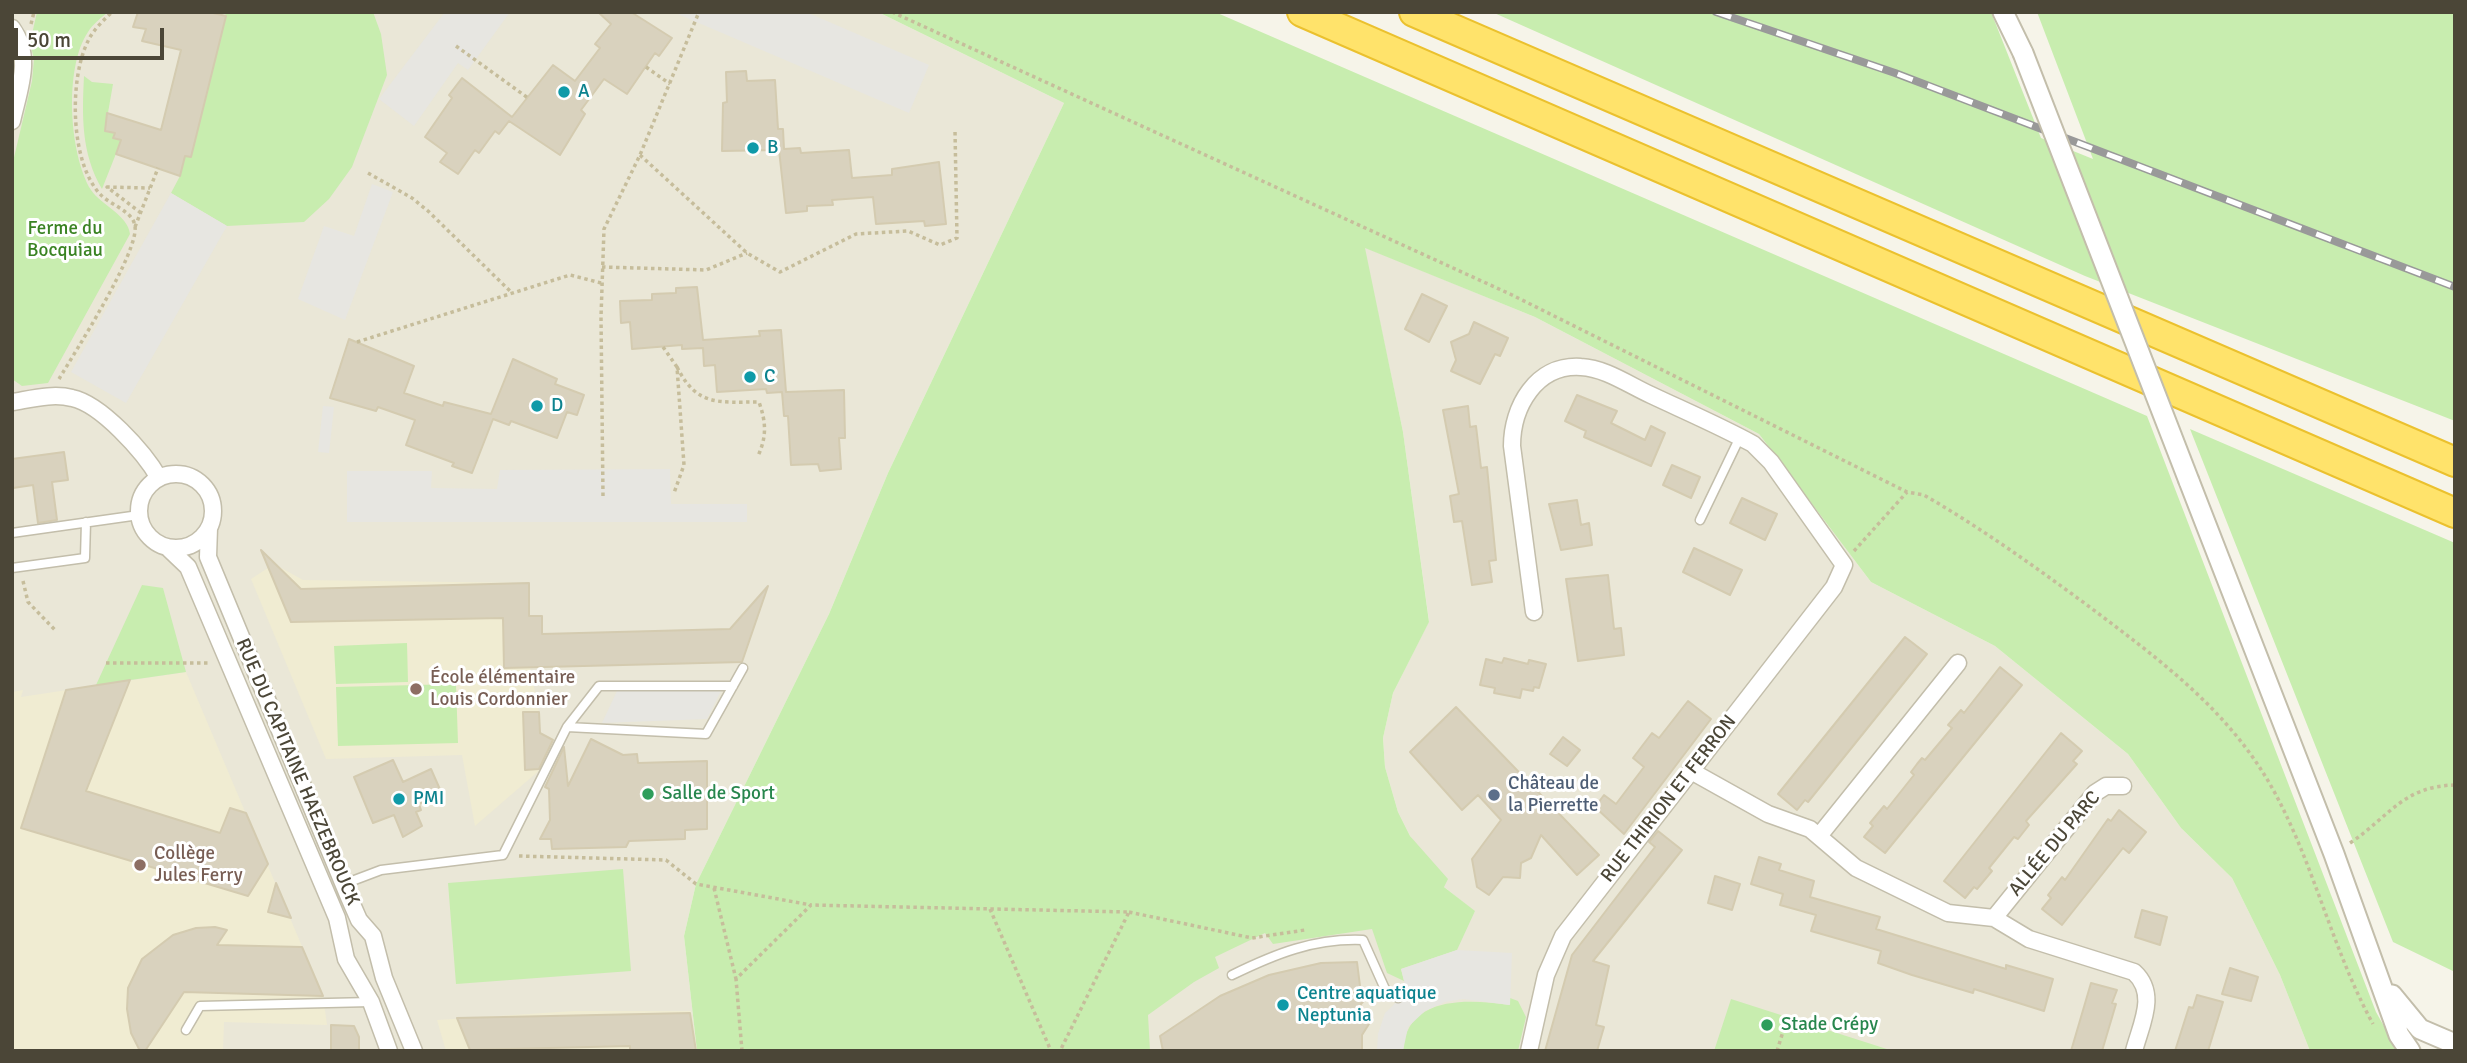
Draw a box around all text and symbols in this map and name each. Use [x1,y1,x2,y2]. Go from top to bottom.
scale bar [18,14,168,58]
text: 50 m [27,27,71,53]
place label: A [578,81,590,103]
marker: A [556,84,572,100]
place label: B [767,137,778,159]
marker: B [745,140,761,156]
park label: Ferme du Bocquiau [27,218,103,262]
place label: C [764,366,775,388]
marker: C [742,369,758,385]
place label: D [551,395,563,417]
marker: D [529,398,545,414]
street label: RUE DU CAPITAINE HAEZEBROUCK [230,635,364,909]
place label: École élémentaire Louis Cordonnier [430,667,575,711]
marker: École élémentaire Louis Cordonnier [408,681,424,697]
street label: RUE THIRION ET FERRON [1597,711,1741,887]
place label: Château de la Pierrette [1508,773,1599,817]
place label: Salle de Sport [662,783,775,805]
marker: Salle de Sport [640,786,656,802]
marker: Château de la Pierrette [1486,787,1502,803]
street label: ALLÉE DU PARC [2005,787,2105,901]
place label: PMI [413,788,444,810]
marker: PMI [391,791,407,807]
place label: Collège Jules Ferry [154,843,243,887]
marker: Collège Jules Ferry [132,857,148,873]
place label: Centre aquatique Neptunia [1297,983,1436,1027]
marker: Centre aquatique Neptunia [1275,997,1291,1013]
place label: Stade Crépy [1781,1014,1878,1036]
marker: Stade Crépy [1759,1017,1775,1033]

